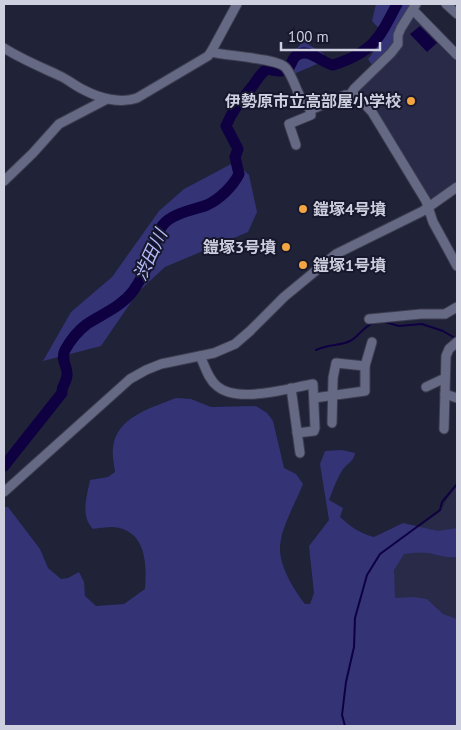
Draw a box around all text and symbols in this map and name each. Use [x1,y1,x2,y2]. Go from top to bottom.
scale bar [281,20,380,52]
text: 100 m [288,27,329,46]
place label: 伊勢原市立高部屋小学校 [224,91,401,111]
marker: 伊勢原市立高部屋小学校 [405,95,417,107]
place label: 鎧塚4号墳 [313,199,386,219]
marker: 鎧塚4号墳 [297,203,309,215]
water label: 渋田川 [128,224,173,284]
place label: 鎧塚3号墳 [203,237,276,257]
marker: 鎧塚3号墳 [280,241,292,253]
place label: 鎧塚1号墳 [313,255,386,275]
marker: 鎧塚1号墳 [297,259,309,271]

